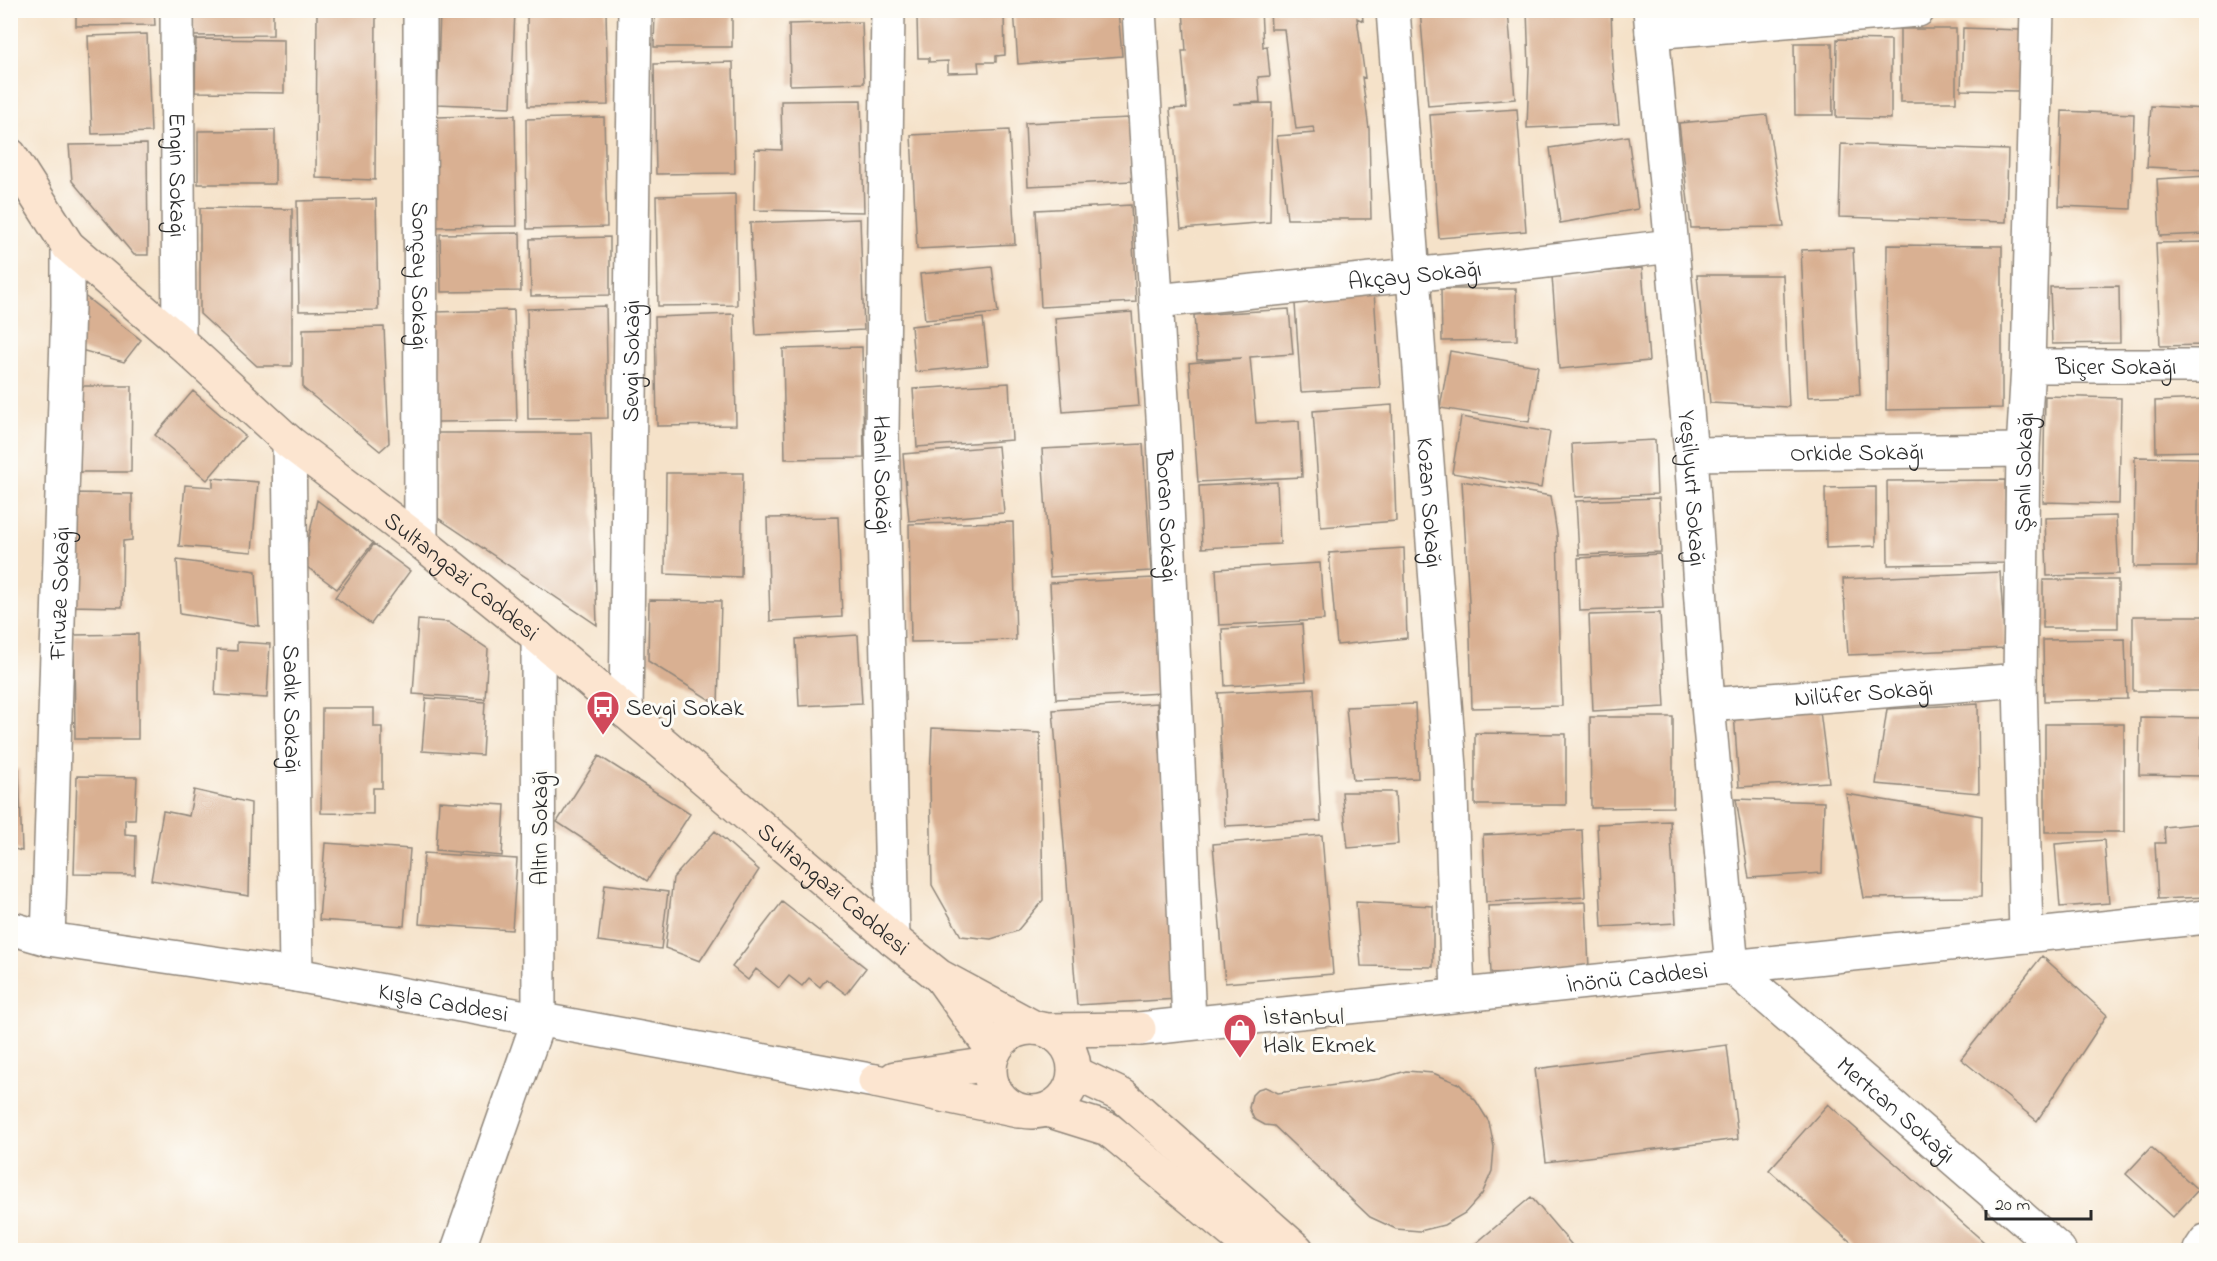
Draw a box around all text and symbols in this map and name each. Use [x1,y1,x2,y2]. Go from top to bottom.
street label: Engin Sokağı [158,112,193,238]
street label: Sonçay Sokağı [399,202,436,350]
street label: Akçay Sokağı [1346,253,1483,301]
street label: Sevgi Sokağı [615,300,651,422]
street label: Biçer Sokağı [2054,351,2177,386]
street label: Yeşilyurt Sokağı [1667,409,1714,568]
street label: Şanlı Sokağı [2007,411,2045,533]
street label: Hanlı Sokağı [862,415,899,535]
street label: Kozan Sokağı [1405,436,1450,569]
street label: Orkide Sokağı [1790,436,1924,473]
street label: Boran Sokağı [1145,448,1185,583]
street label: Sultangazi Caddesi [375,505,546,651]
street label: Firuze Sokağı [42,526,81,662]
street label: Sadık Sokağı [272,645,308,774]
street label: Nilüfer Sokağı [1793,672,1935,718]
bus stop icon: Sevgi Sokak [585,689,621,736]
place label: Sevgi Sokak [626,692,744,727]
street label: Altın Sokağı [524,771,559,885]
street label: Sultangazi Caddesi [748,815,916,966]
street label: İnönü Caddesi [1565,954,1710,1004]
street label: Kışla Caddesi [375,975,511,1034]
place label: İstanbul Halk Ekmek [1263,1001,1376,1064]
shop icon: İstanbul Halk Ekmek [1222,1012,1258,1059]
street label: Mertcan Sokağı [1827,1049,1962,1173]
scale bar [1986,1183,2091,1221]
text: 20 m [1995,1193,2030,1219]

